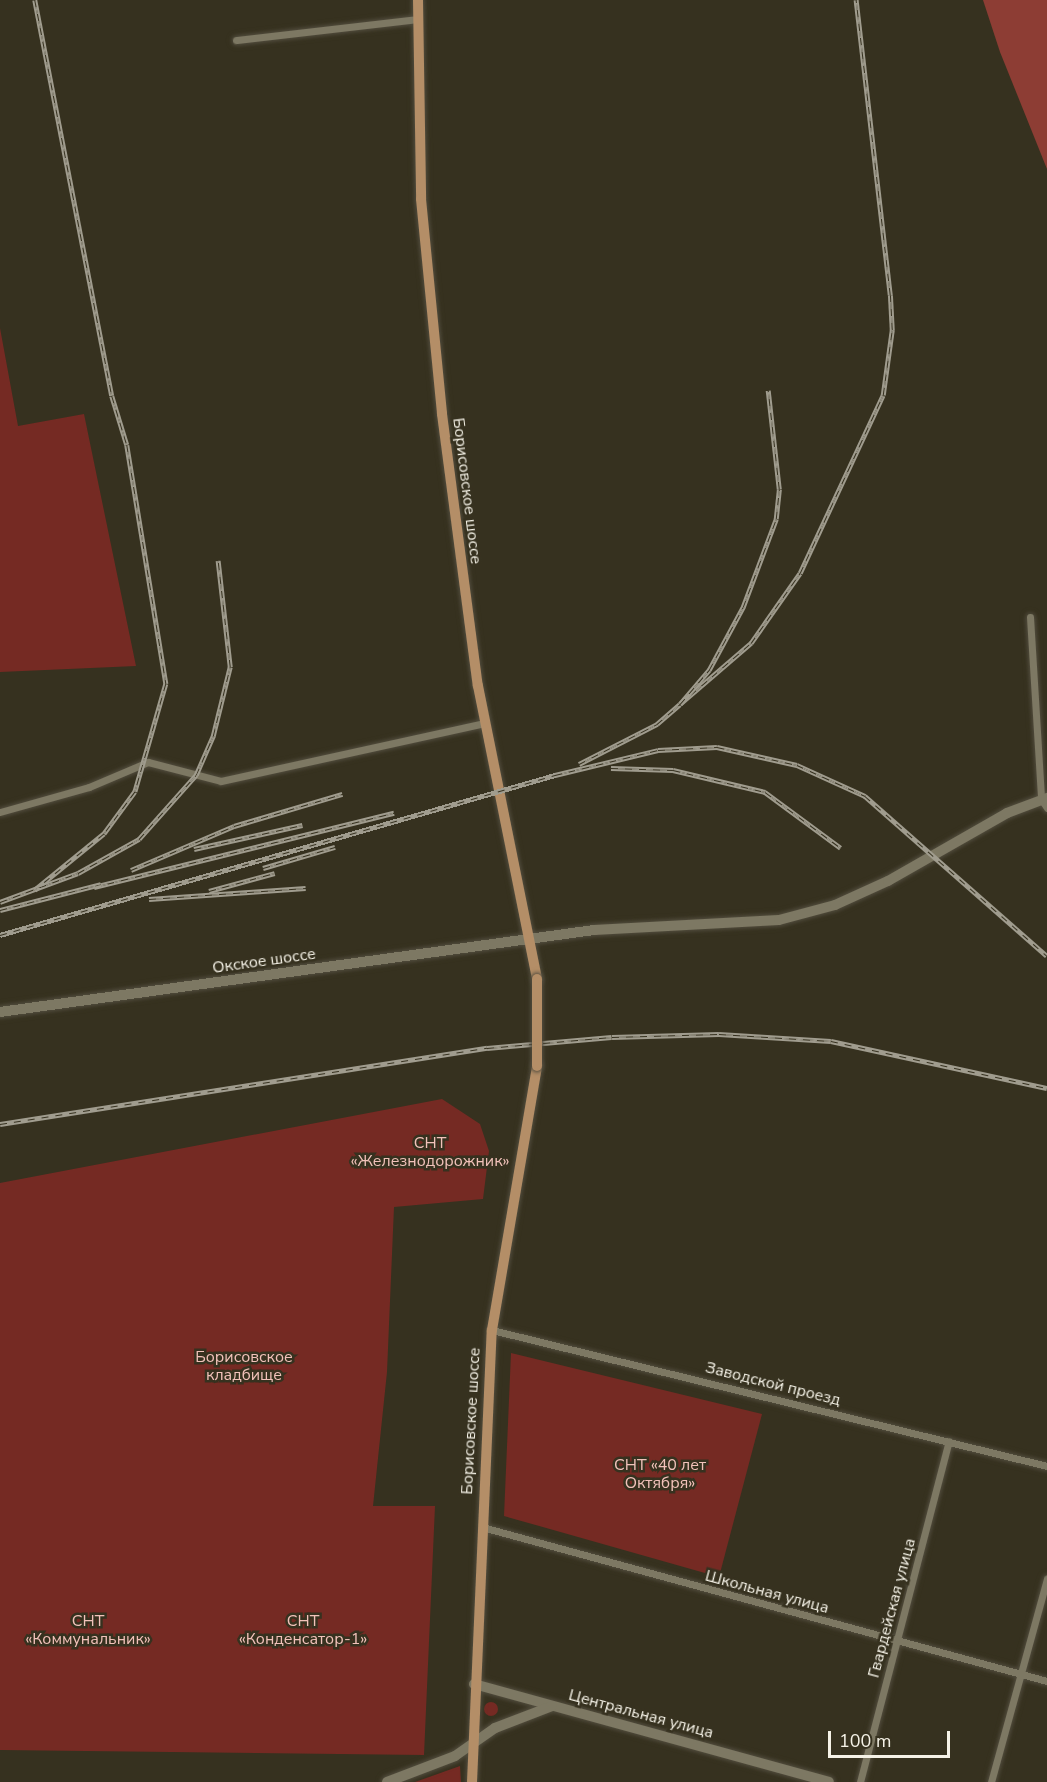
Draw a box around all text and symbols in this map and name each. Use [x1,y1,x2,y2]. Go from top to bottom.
street label: Борисовское шоссе [448,417,486,565]
street label: Окское шоссе [211,944,317,978]
park label: СНТ «Железнодорожник» [350,1133,510,1171]
park label: Борисовское кладбище [195,1347,293,1385]
street label: Борисовское шоссе [458,1347,484,1495]
street label: Заводской проезд [703,1358,843,1410]
park label: СНТ «40 лет Октября» [614,1455,706,1493]
street label: Гвардейская улица [864,1536,920,1680]
street label: Школьная улица [703,1566,831,1618]
park label: СНТ «Коммунальник» [25,1611,151,1649]
park label: СНТ «Конденсатор-1» [239,1611,367,1649]
street label: Центральная улица [567,1685,715,1743]
scale bar [831,1719,952,1757]
text: 100 m [839,1729,891,1753]

